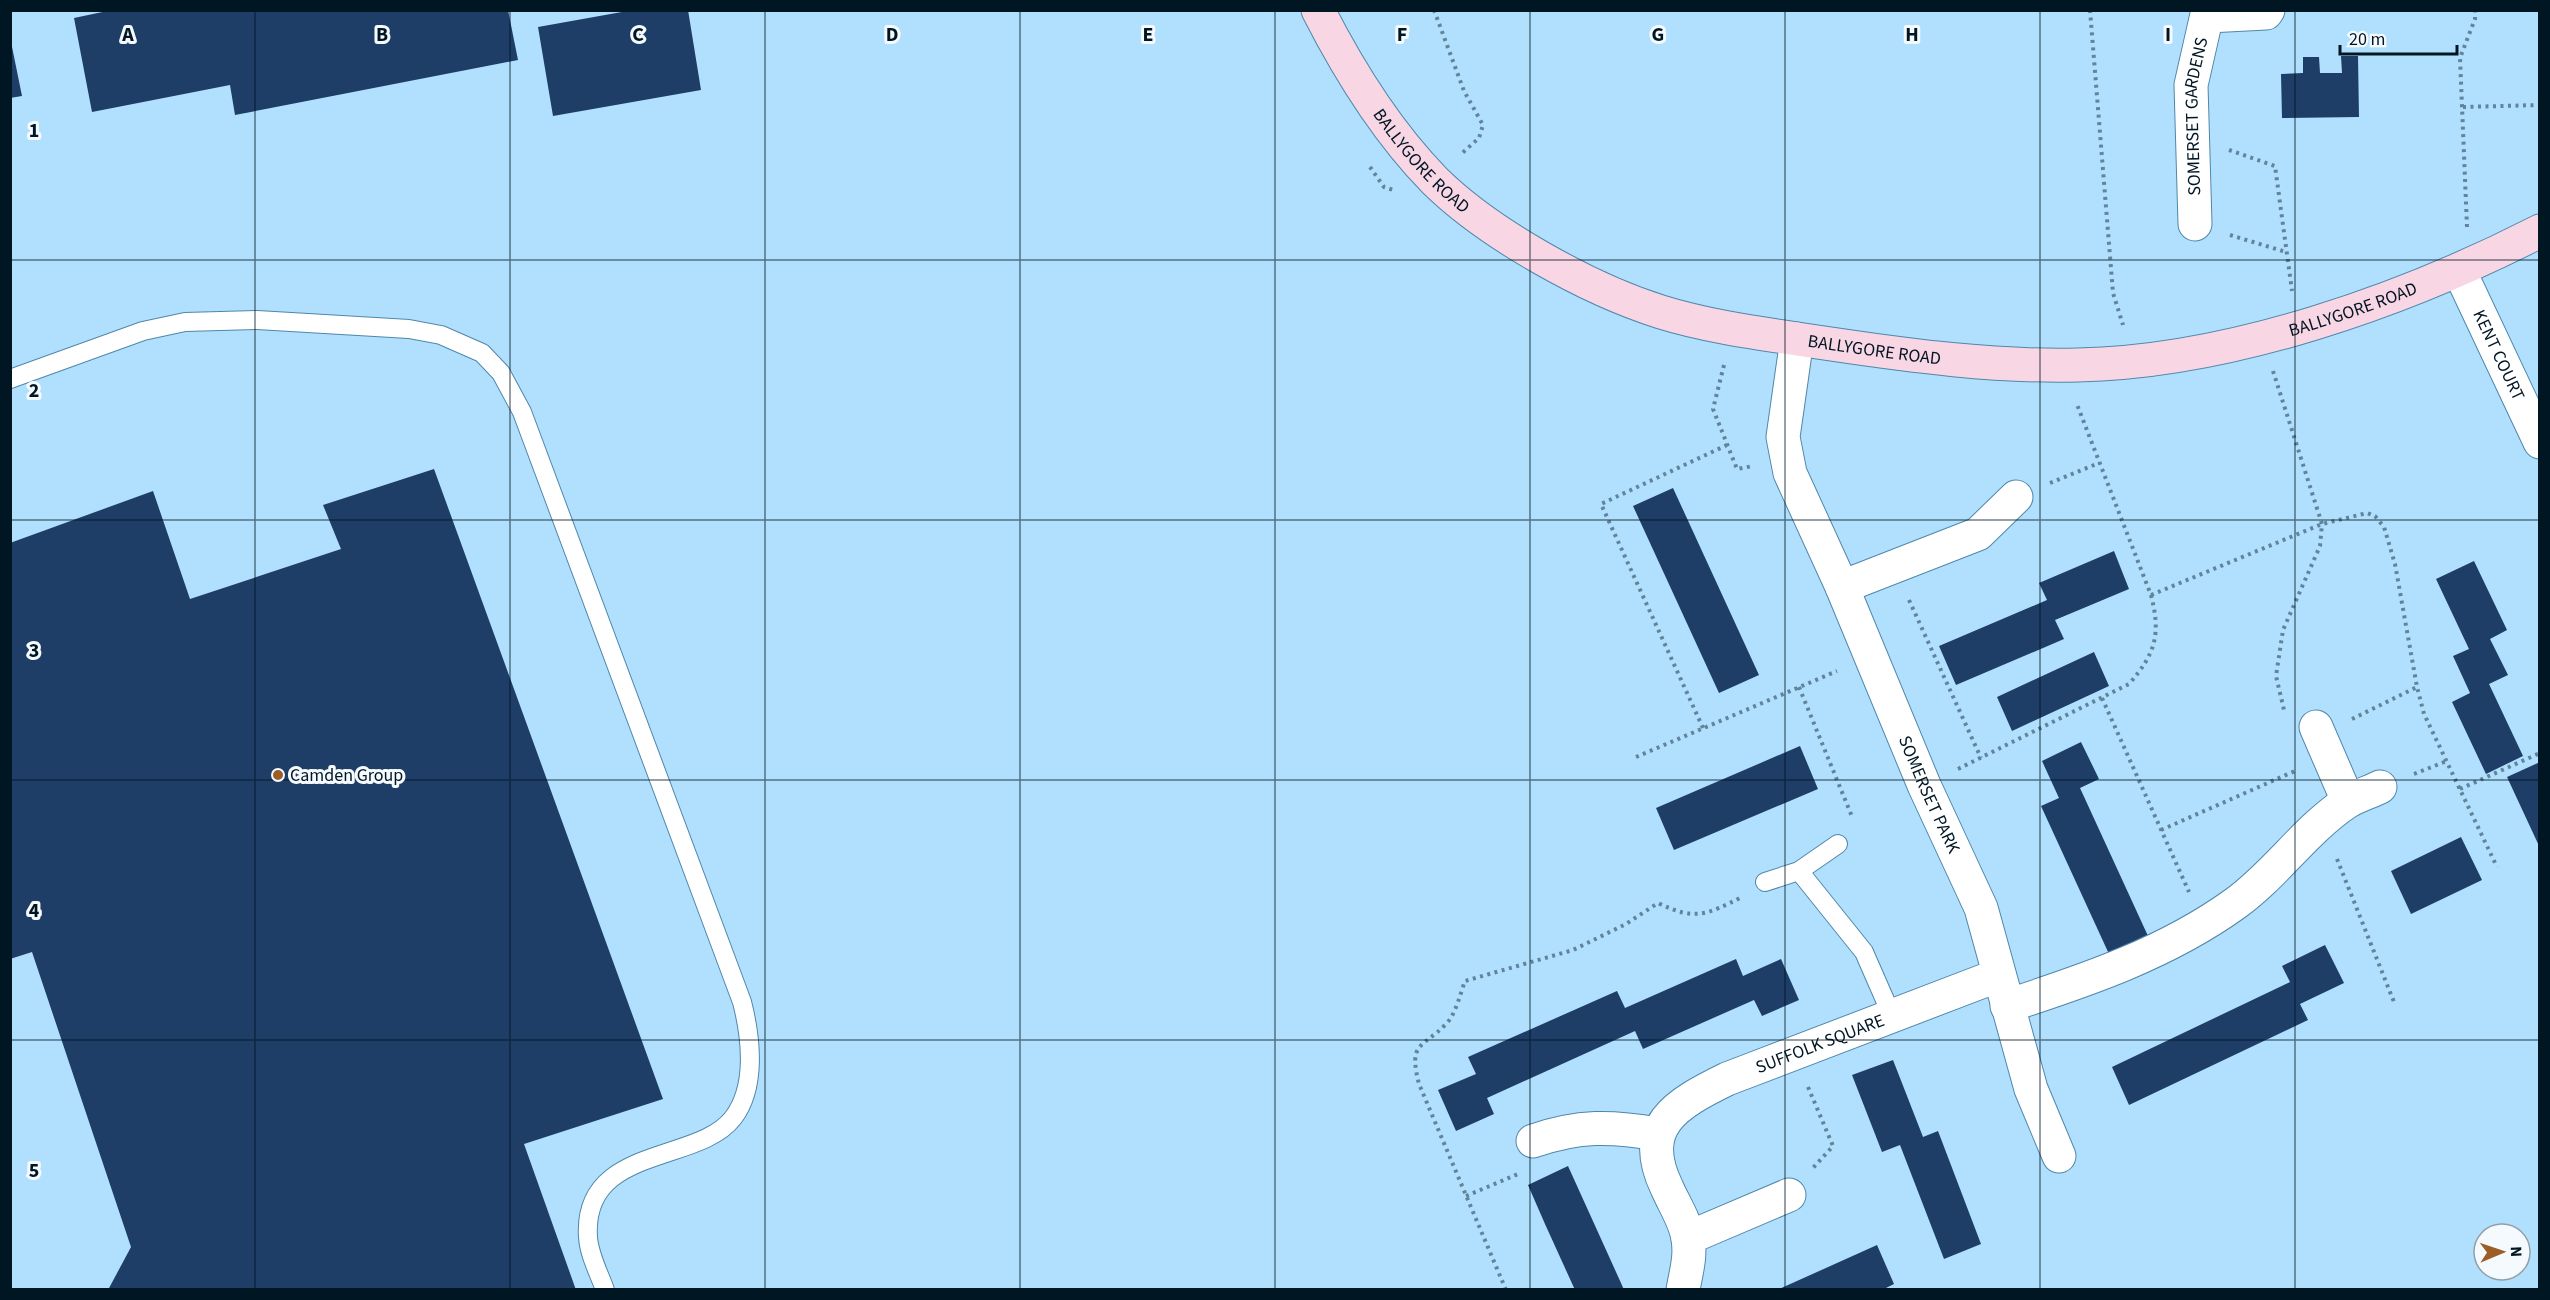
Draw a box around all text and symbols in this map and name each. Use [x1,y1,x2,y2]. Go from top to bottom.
scale bar [2340,18,2457,56]
text: A [121,21,134,49]
text: B [376,21,388,49]
text: C [632,21,644,49]
text: D [886,21,898,49]
text: E [1143,21,1153,49]
text: F [1397,21,1407,49]
text: G [1652,21,1664,49]
text: H [1905,21,1919,49]
text: I [2165,21,2171,49]
text: 20 m [2349,27,2385,52]
street label: SOMERSET GARDENS [2178,35,2214,196]
street label: BALLYGORE ROAD [1367,103,1475,219]
text: 1 [29,117,39,145]
street label: BALLYGORE ROAD [2286,276,2421,343]
street label: KENT COURT [2467,305,2531,405]
street label: BALLYGORE ROAD [1806,328,1942,371]
text: 2 [29,377,39,405]
text: 3 [29,637,39,665]
street label: SOMERSET PARK [1892,732,1967,858]
place label: Camden Group [290,763,403,788]
marker: Camden Group [271,768,285,782]
text: 4 [29,897,40,925]
street label: SUFFOLK SQUARE [1752,1008,1888,1079]
text: 5 [29,1157,39,1185]
north arrow [2472,1222,2532,1282]
text: N [2505,1246,2527,1257]

